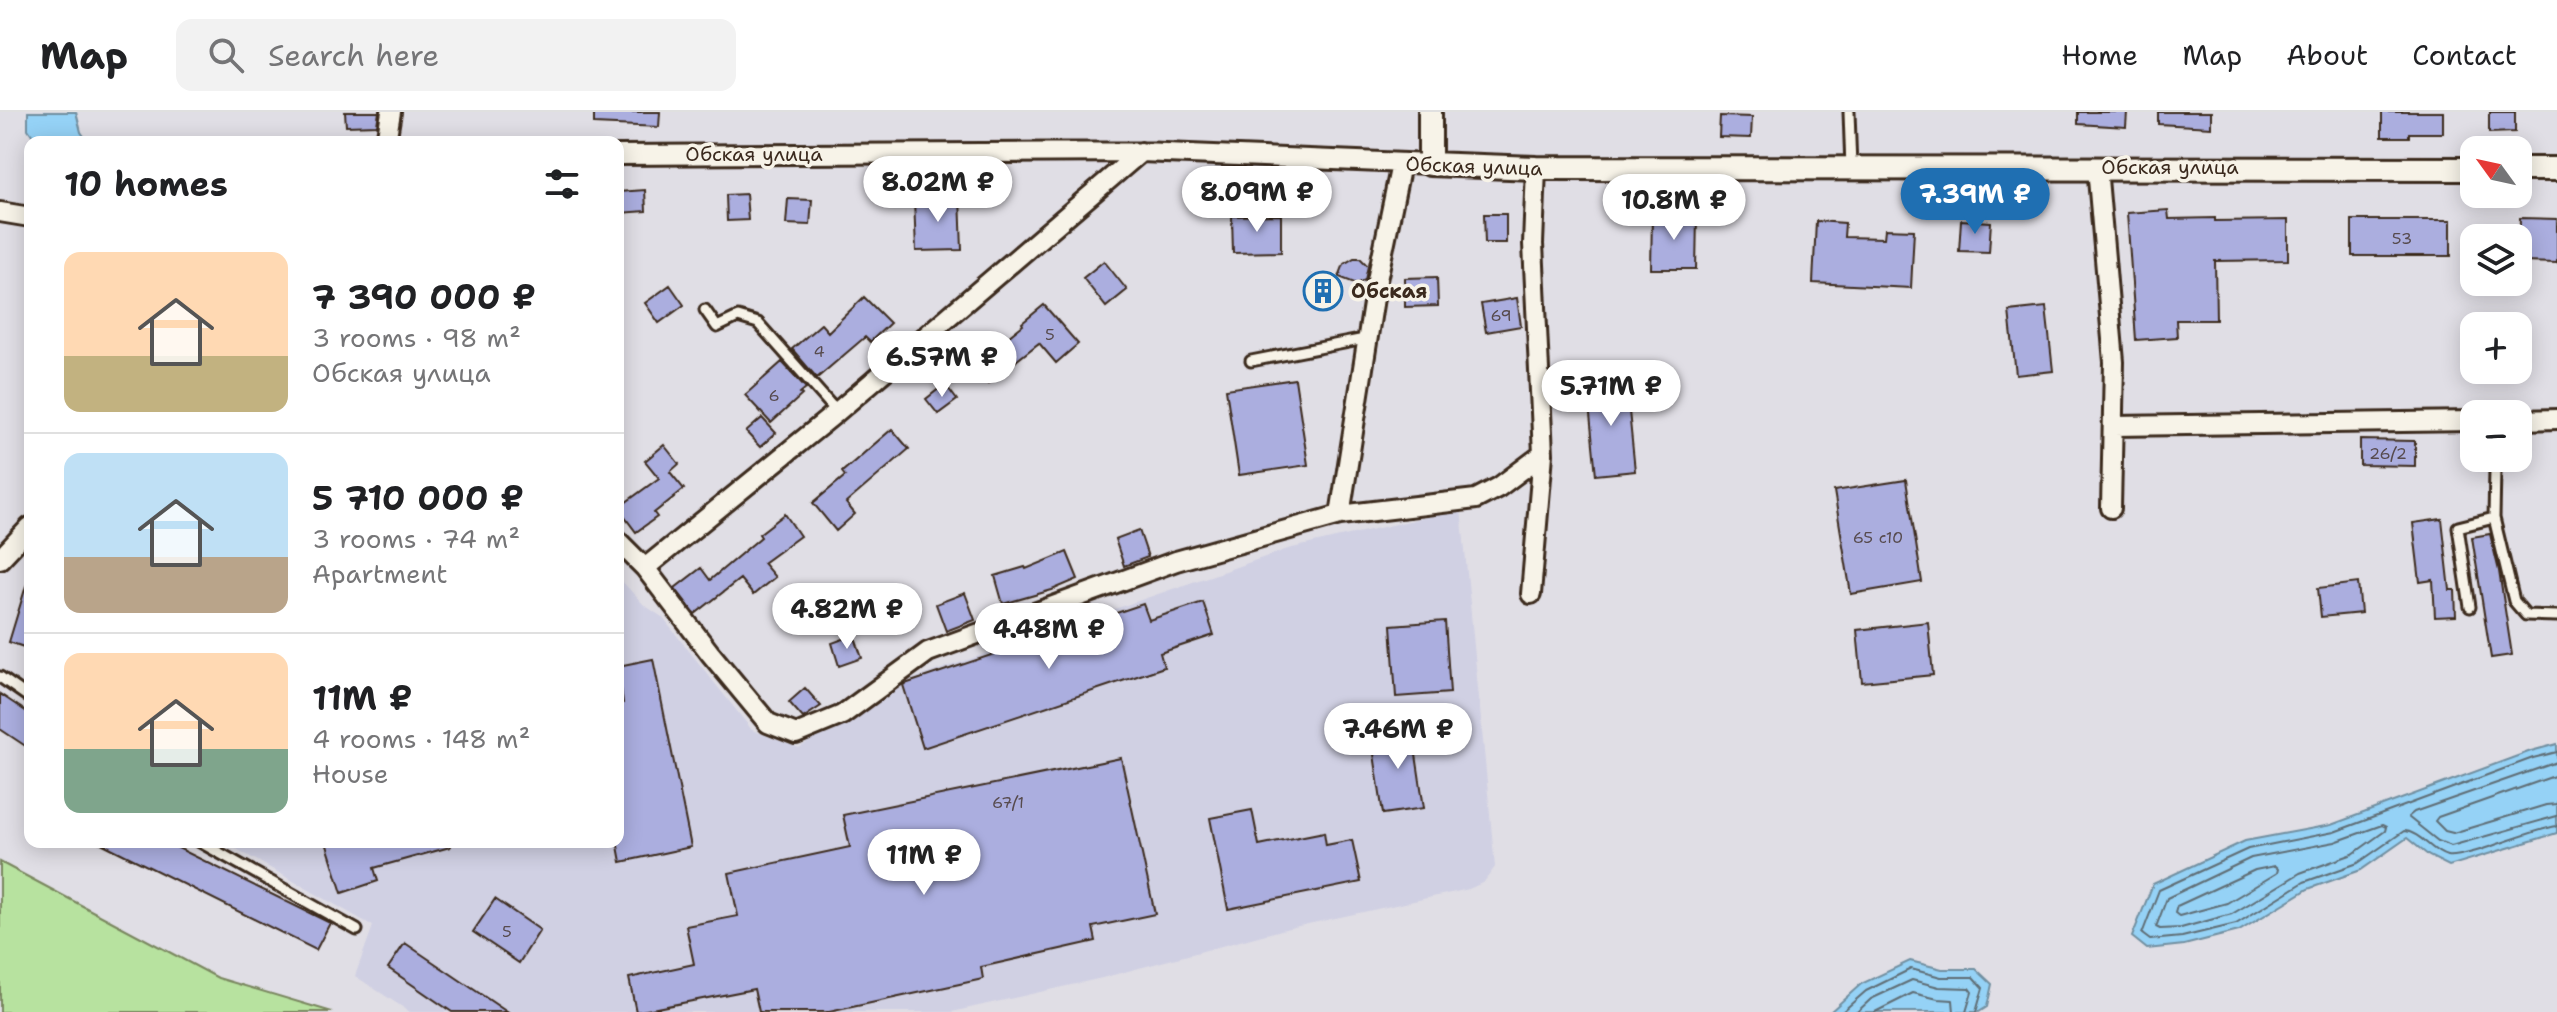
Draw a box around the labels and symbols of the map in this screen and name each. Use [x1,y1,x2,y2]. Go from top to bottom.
north arrow [2460,136,2532,208]
street label: Обская улица [685,141,823,167]
street label: Обская улица [1405,151,1544,181]
street label: Обская улица [2101,154,2239,180]
pin: 8.02M ₽ [864,156,1012,224]
pin: 8.09M ₽ [1183,166,1331,234]
pin: 7.39M ₽ [1901,168,2049,236]
pin: 10.8M ₽ [1600,174,1748,242]
house number: 53 [2392,228,2412,249]
building icon: Обская [1302,270,1344,312]
place label: Обская [1351,278,1427,304]
house number: 69 [1490,305,1512,326]
house number: 5 [1045,324,1055,345]
pin: 6.57M ₽ [868,331,1016,399]
house number: 4 [813,341,825,362]
pin: 5.71M ₽ [1537,360,1685,428]
house number: 6 [768,385,780,406]
house number: 26/2 [2369,443,2407,464]
house number: 65 с10 [1853,527,1903,548]
pin: 4.82M ₽ [773,583,921,651]
pin: 4.48M ₽ [975,603,1123,671]
pin: 7.46M ₽ [1324,703,1472,771]
house number: 67/1 [992,792,1024,813]
pin: 11M ₽ [868,829,980,897]
house number: 5 [502,921,512,942]

